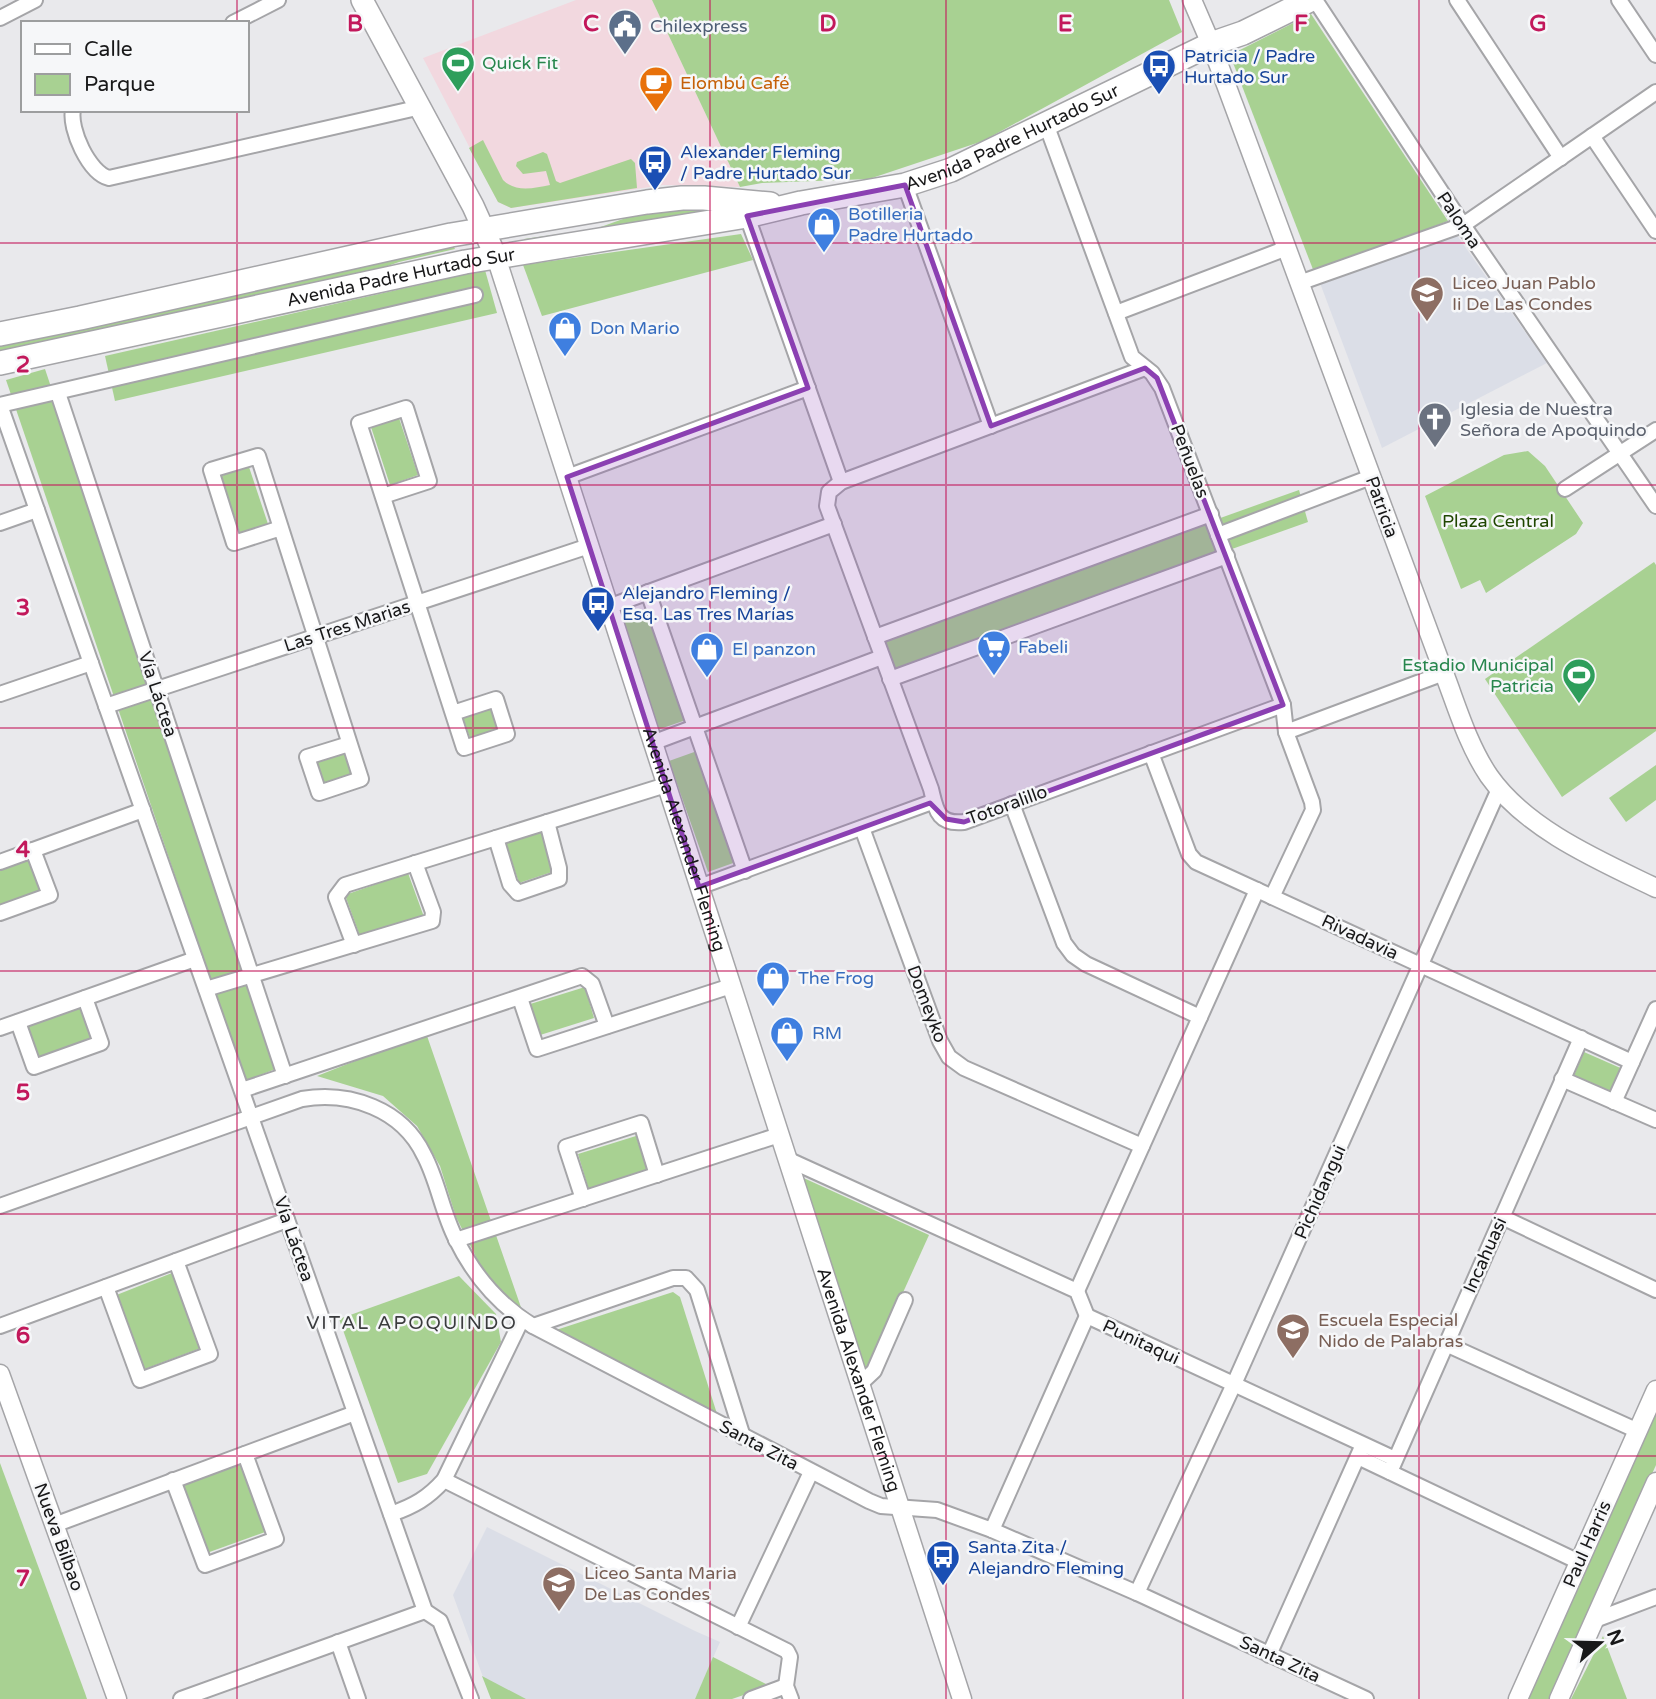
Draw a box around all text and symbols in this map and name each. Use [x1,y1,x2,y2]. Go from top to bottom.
public building icon: Chilexpress [606,7,644,56]
text: B [347,10,363,38]
text: C [583,10,599,38]
text: D [819,10,837,38]
text: E [1058,10,1072,38]
text: F [1294,10,1308,38]
text: G [1529,10,1547,38]
place label: Chilexpress [650,15,748,37]
legend [21,21,248,112]
text: Calle [84,37,133,62]
sports icon: Quick Fit [439,44,477,93]
place label: Patricia / Padre Hurtado Sur [1184,45,1315,88]
bus stop icon: Patricia / Padre Hurtado Sur [1140,47,1178,96]
place label: Quick Fit [482,52,558,74]
cafe icon: Elombú Café [637,64,675,113]
text: Parque [84,72,155,97]
place label: Elombú Café [680,72,789,94]
street label: Avenida Padre Hurtado Sur [903,79,1123,195]
place label: Alexander Fleming / Padre Hurtado Sur [680,141,851,184]
bus stop icon: Alexander Fleming / Padre Hurtado Sur [636,143,674,192]
street label: Paloma [1432,187,1486,253]
place label: Botilleria Padre Hurtado [848,203,973,246]
shop icon: Botilleria Padre Hurtado [805,205,843,254]
street label: Avenida Padre Hurtado Sur [285,243,517,311]
place label: Liceo Juan Pablo Ii De Las Condes [1452,272,1596,315]
school or university icon: Liceo Juan Pablo Ii De Las Condes [1408,274,1446,323]
shop icon: Don Mario [546,309,584,358]
place label: Don Mario [590,317,680,339]
text: 2 [16,351,30,379]
place label: Iglesia de Nuestra Señora de Apoquindo [1460,398,1647,441]
church icon: Iglesia de Nuestra Señora de Apoquindo [1416,400,1454,449]
street label: Peñuelas [1166,421,1214,501]
street label: Patricia [1361,473,1403,541]
park label: Plaza Central [1442,510,1554,532]
place label: Alejandro Fleming / Esq. Las Tres Marías [622,582,794,625]
bus stop icon: Alejandro Fleming / Esq. Las Tres Marías [579,584,617,633]
text: 3 [16,594,30,622]
street label: Las Tres Marias [281,595,413,657]
supermarket icon: Fabeli [975,628,1013,677]
shop icon: El panzon [688,630,726,679]
place label: Fabeli [1018,636,1068,658]
place label: El panzon [732,638,816,660]
street label: Vía Láctea [134,648,182,740]
place label: Estadio Municipal Patricia [1402,654,1554,697]
sports icon: Estadio Municipal Patricia [1560,656,1598,705]
street label: Avenida Alexander Fleming [638,724,731,954]
street label: Totoralillo [964,780,1050,830]
text: 4 [16,836,31,864]
street label: Rivadavia [1318,910,1402,964]
shop icon: The Frog [754,959,792,1008]
street label: Domeyko [902,962,952,1046]
place label: The Frog [798,967,874,989]
shop icon: RM [768,1014,806,1063]
place label: RM [812,1022,842,1044]
text: 5 [16,1079,30,1107]
street label: Pichidangui [1289,1142,1351,1242]
street label: Vía Láctea [269,1193,319,1285]
street label: Incahuasi [1459,1214,1511,1296]
street label: Avenida Alexander Fleming [812,1265,905,1495]
place label: Escuela Especial Nido de Palabras [1318,1309,1463,1352]
school or university icon: Escuela Especial Nido de Palabras [1274,1311,1312,1360]
district label: VITAL APOQUINDO [306,1312,518,1334]
street label: Punitaqui [1099,1315,1183,1369]
text: 6 [16,1322,30,1350]
street label: Santa Zita [716,1415,802,1475]
street label: Nueva Bilbao [29,1480,89,1594]
street label: Paul Harris [1558,1497,1616,1591]
place label: Santa Zita / Alejandro Fleming [968,1536,1124,1579]
bus stop icon: Santa Zita / Alejandro Fleming [924,1538,962,1587]
place label: Liceo Santa Maria De Las Condes [584,1562,737,1605]
school or university icon: Liceo Santa Maria De Las Condes [540,1564,578,1613]
text: 7 [16,1565,30,1593]
north arrow [1565,1608,1635,1678]
text: N [1602,1627,1628,1648]
street label: Santa Zita [1236,1631,1324,1687]

